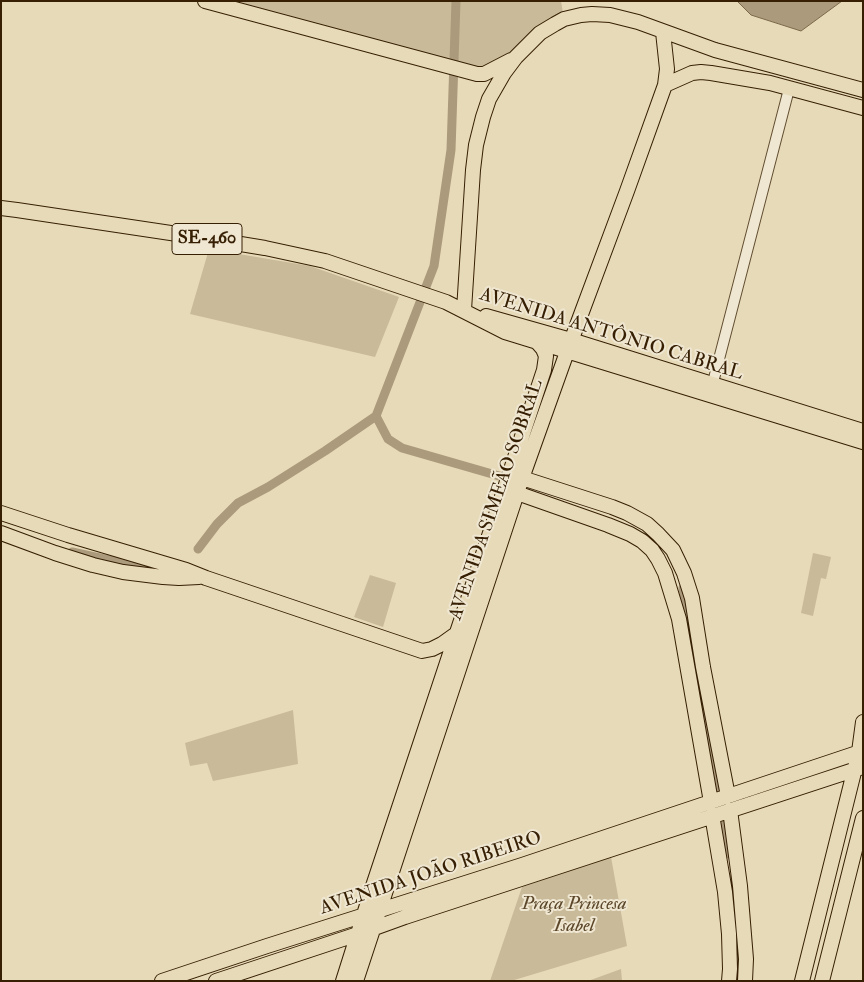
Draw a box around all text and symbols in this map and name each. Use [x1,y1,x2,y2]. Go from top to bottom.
road number: SE-460 [172,223,242,254]
street label: AVENIDA ANTÔNIO CABRAL [477,284,745,386]
street label: AVENIDA SIMEÃO SOBRAL [445,377,549,623]
street label: AVENIDA JOÃO RIBEIRO [317,827,545,921]
park label: Praça Princesa Isabel [521,894,627,938]

